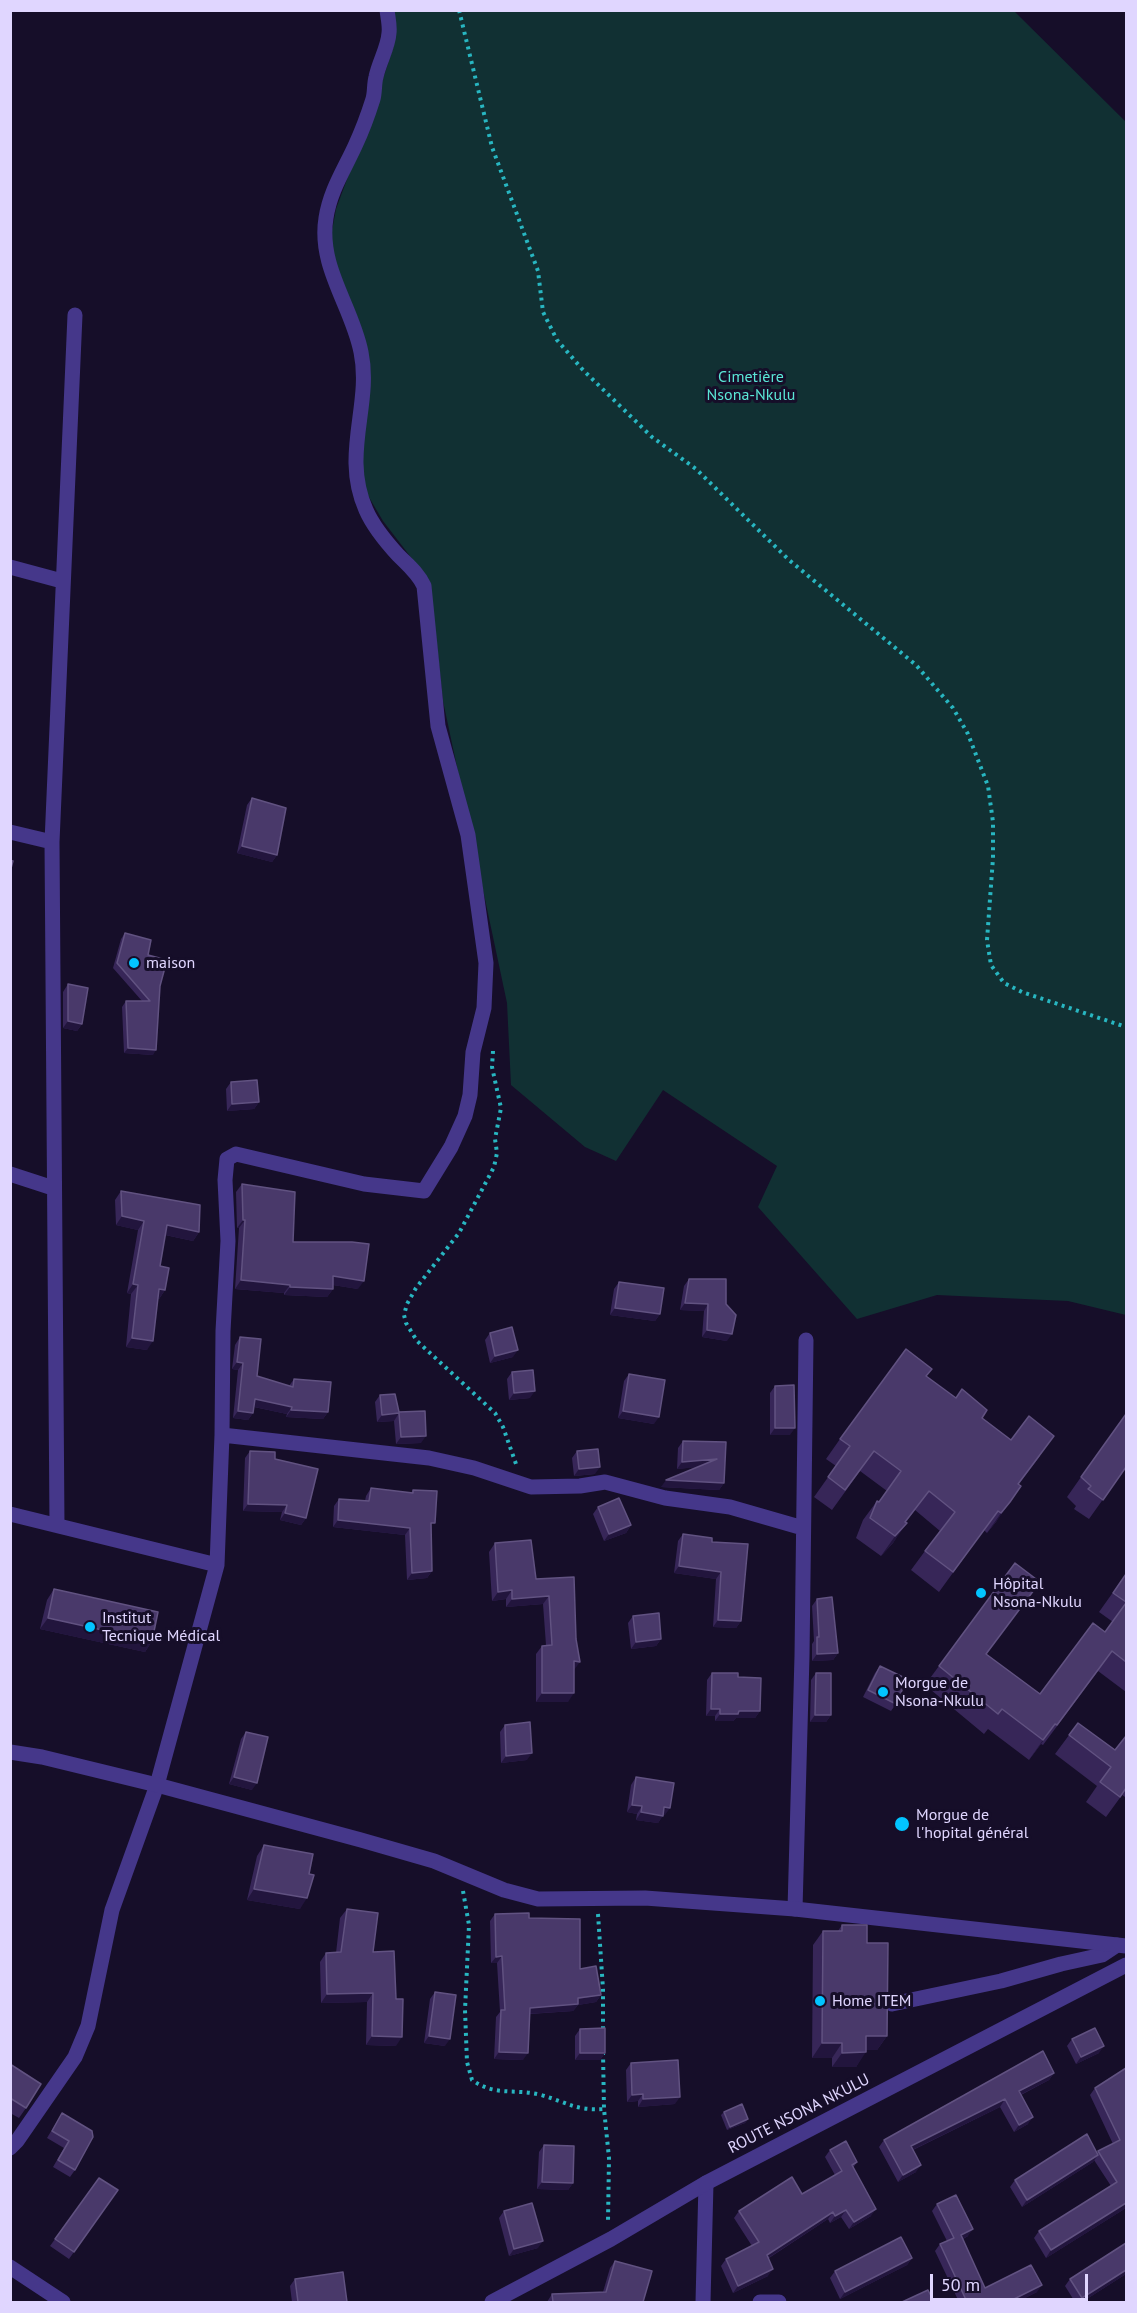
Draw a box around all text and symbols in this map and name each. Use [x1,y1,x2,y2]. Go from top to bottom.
park label: Cimetière Nsona-Nkulu [707,367,795,405]
place label: maison [146,953,195,973]
marker: maison [127,956,141,970]
place label: Hôpital Nsona-Nkulu [993,1574,1082,1612]
marker: Hôpital Nsona-Nkulu [974,1586,988,1600]
place label: Institut Tecnique Médical [102,1608,220,1646]
marker: Institut Tecnique Médical [83,1620,97,1634]
place label: Morgue de Nsona-Nkulu [895,1673,984,1711]
marker: Morgue de Nsona-Nkulu [876,1685,890,1699]
place label: Morgue de l'hopital général [916,1805,1028,1843]
marker: Morgue de l'hopital général [893,1815,911,1833]
place label: Home ITEM [832,1991,911,2011]
marker: Home ITEM [813,1994,827,2008]
street label: ROUTE NSONA NKULU [725,2070,873,2158]
scale bar [933,2262,1090,2300]
text: 50 m [941,2273,980,2296]

